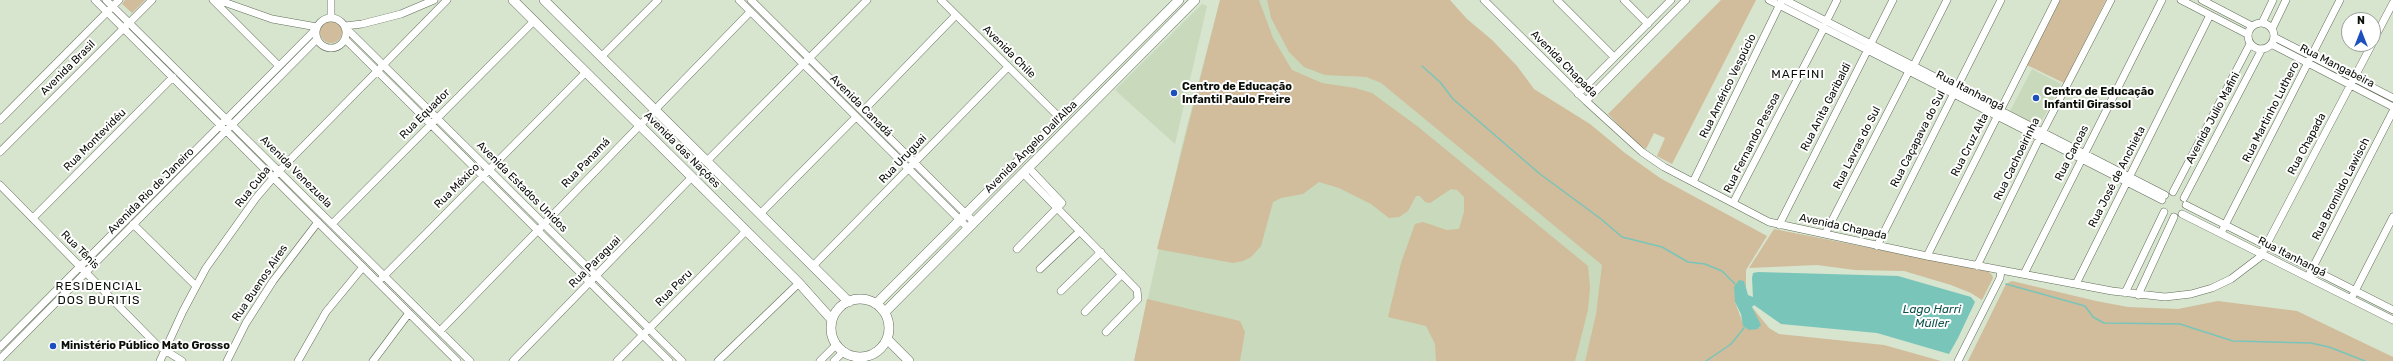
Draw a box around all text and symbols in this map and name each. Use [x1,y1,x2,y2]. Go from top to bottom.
north arrow [2341,12,2381,52]
text: N [2357,14,2365,27]
street label: Avenida Chile [980,23,1038,81]
street label: Avenida Chapada [1528,28,1600,100]
street label: Rua Américo Vespúcio [1697,32,1759,140]
street label: Avenida Brasil [38,38,98,98]
street label: Rua Mangabeira [2297,41,2377,91]
street label: Rua Martinho Luthero [2240,60,2302,164]
street label: Rua Anita Garibaldi [1798,61,1854,153]
district label: MAFFINI [1771,68,1825,82]
street label: Rua Itanhangá [1934,68,2006,114]
street label: Avenida Julio Mafini [2183,70,2243,166]
street label: Avenida Canadá [827,72,895,140]
place label: Centro de Educação Infantil Paulo Freire [1182,80,1292,106]
place label: Centro de Educação Infantil Girassol [2044,85,2154,111]
street label: Rua Equador [397,86,453,142]
marker: Centro de Educação Infantil Paulo Freire [1169,88,1179,98]
street label: Rua Caçapava do Sul [1888,88,1948,190]
street label: Rua Fernando Pessoa [1721,91,1783,195]
marker: Centro de Educação Infantil Girassol [2031,93,2041,103]
street label: Avenida Ângelo Dall'Alba [982,98,1080,196]
street label: Rua Lavras do Sul [1830,104,1884,192]
street label: Rua Montevidéu [61,106,129,174]
street label: Avenida das Nações [641,109,723,191]
street label: Rua Cruz Alta [1948,111,1992,179]
street label: Rua Chapada [2285,111,2329,177]
street label: Rua Cachoeirinha [1991,116,2043,202]
street label: Rua Canoas [2052,123,2092,183]
street label: Rua José de Anchieta [2086,124,2148,230]
street label: Rua Uruguai [876,132,930,186]
street label: Avenida Venezuela [257,133,335,211]
street label: Rua Panamá [559,135,613,191]
street label: Rua Bromildo Lawisch [2309,136,2373,242]
street label: Avenida Estados Unidos [474,139,570,235]
street label: Avenida Rio de Janeiro [105,145,197,237]
street label: Rua México [432,161,482,211]
street label: Rua Cuba [232,164,274,210]
street label: Avenida Chapada [1798,211,1888,243]
street label: Rua Tênis [58,228,102,272]
street label: Rua Paraguai [566,233,624,291]
street label: Rua Itanhangá [2256,234,2328,280]
street label: Rua Buenos Aires [229,242,291,324]
street label: Rua Peru [653,267,695,309]
district label: RESIDENCIAL DOS BURITIS [56,280,142,308]
water label: Lago Harri Müller [1903,303,1961,331]
place label: Ministério Público Mato Grosso [61,339,230,353]
marker: Ministério Público Mato Grosso [48,341,58,351]

